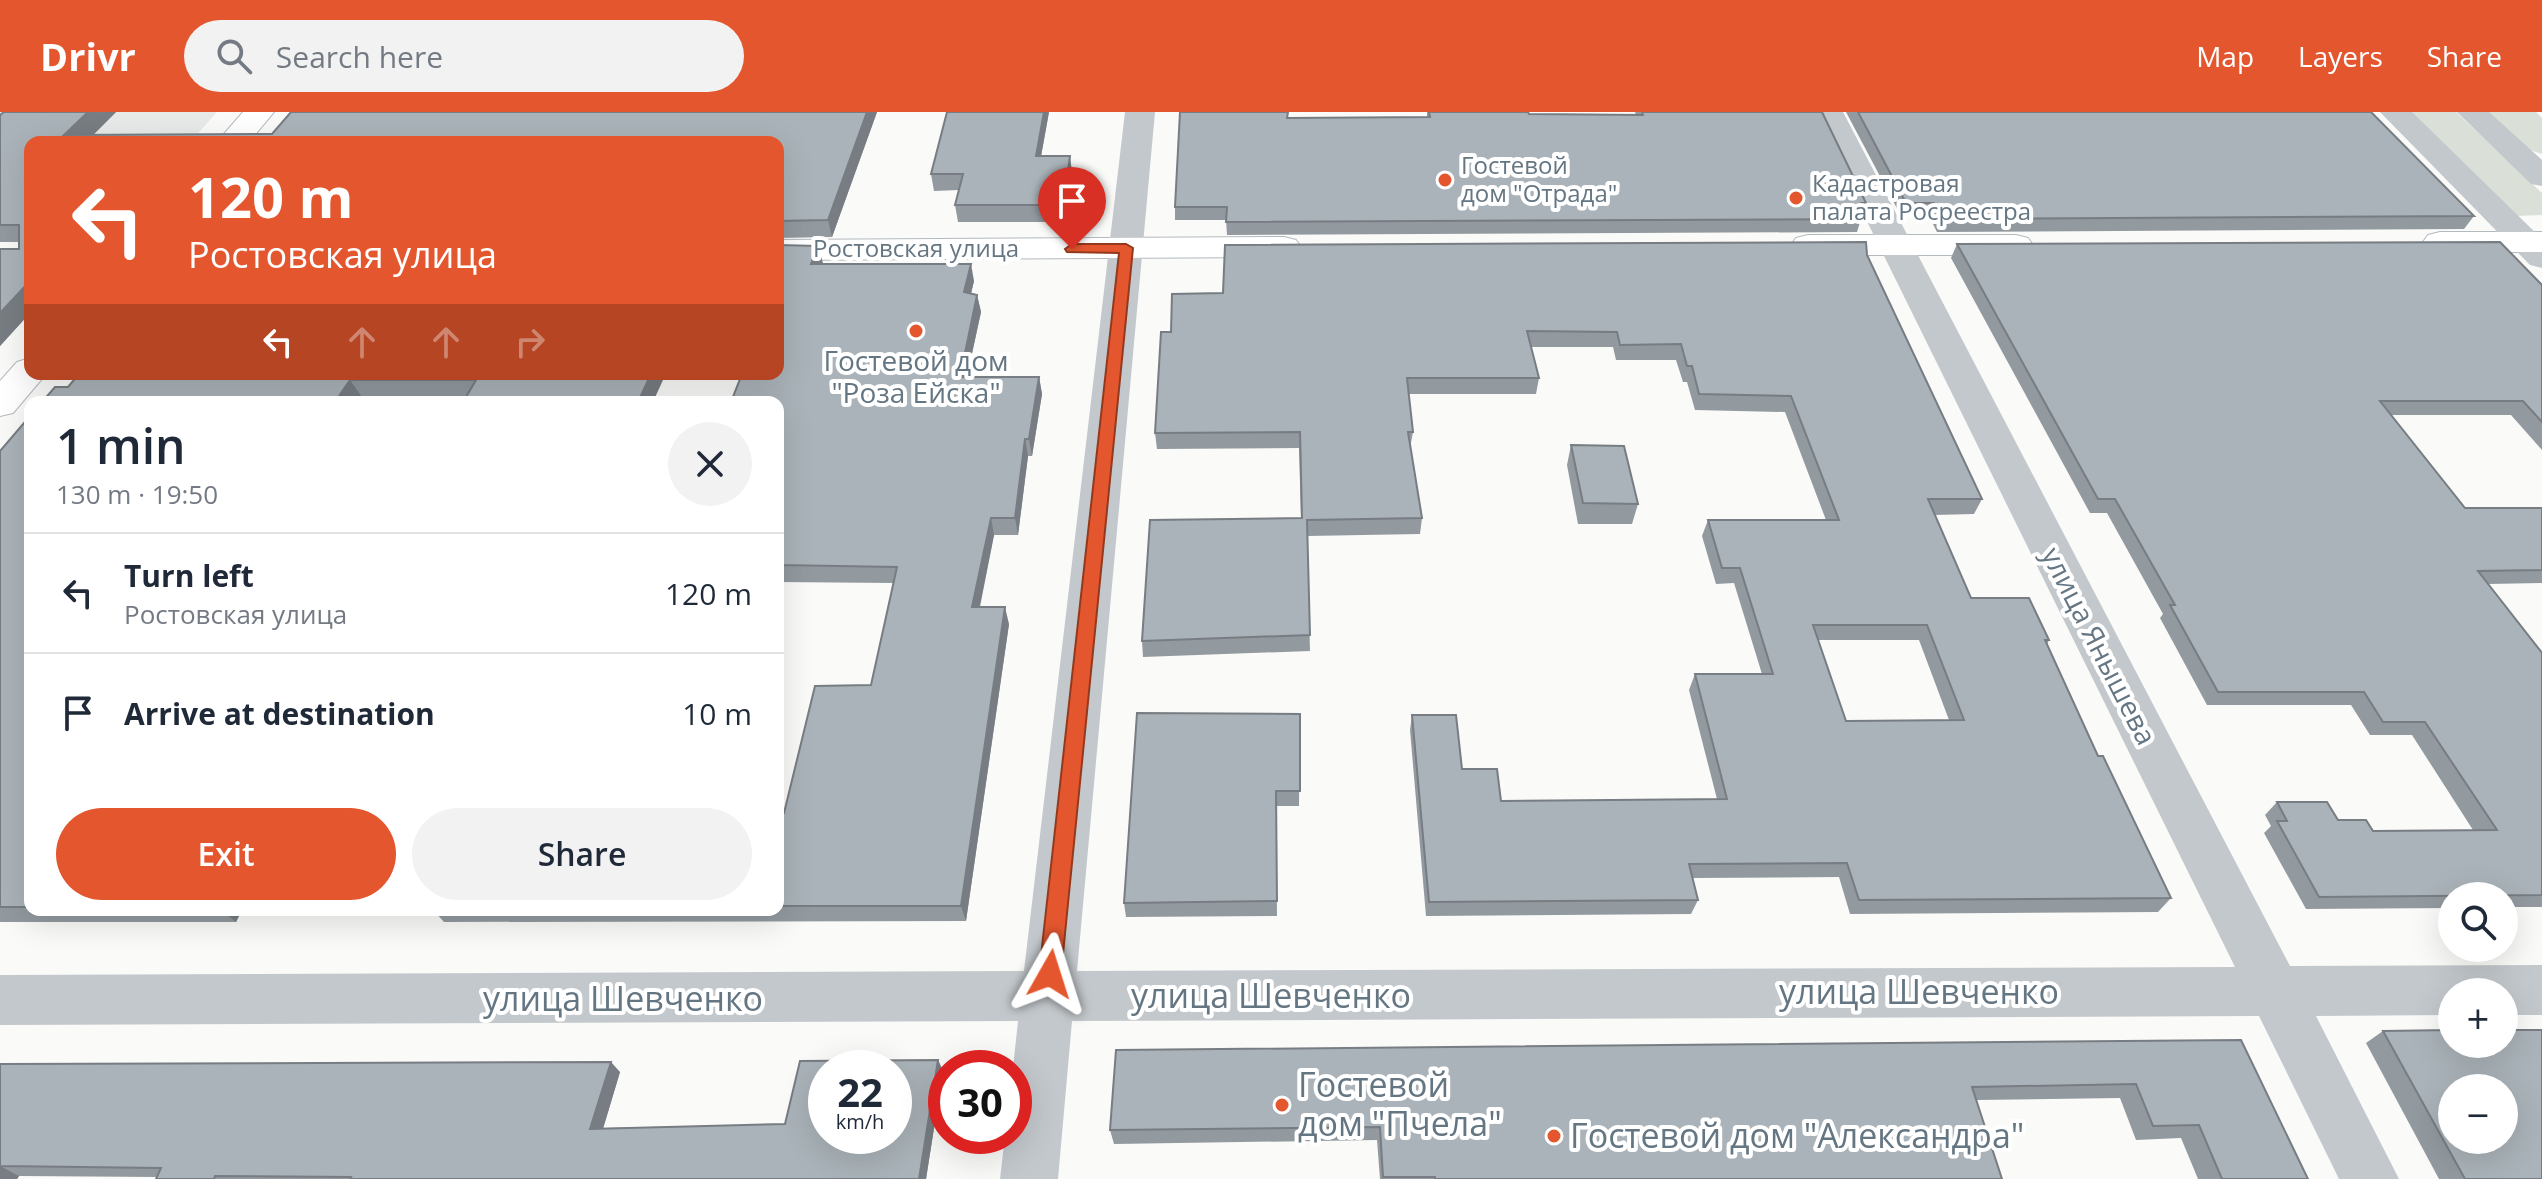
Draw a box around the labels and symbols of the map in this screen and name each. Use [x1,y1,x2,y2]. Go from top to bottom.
place label: Гостевой дом "Отрада" [1461,148,1617,209]
place label: Кадастровая палата Росреестра [1812,166,2031,227]
pin [1038,167,1106,249]
marker: Гостевой дом "Отрада" [1436,171,1454,189]
marker: Кадастровая палата Росреестра [1787,189,1805,207]
street label: Ростовская улица [813,231,1019,264]
marker: Гостевой дом "Роза Ейска" [907,322,925,340]
place label: Гостевой дом "Роза Ейска" [823,341,1009,411]
street label: улица Янышева [2034,540,2166,751]
position arrow [1008,932,1092,1016]
street label: улица Шевченко [1779,968,2059,1014]
street label: улица Шевченко [1131,972,1411,1018]
street label: улица Шевченко [483,975,763,1021]
speed limit sign: 30 [928,1050,1032,1154]
place label: Гостевой дом "Пчела" [1298,1061,1502,1146]
marker: Гостевой дом "Пчела" [1273,1096,1291,1114]
place label: Гостевой дом "Александра" [1570,1112,2024,1158]
marker: Гостевой дом "Александра" [1545,1127,1563,1145]

